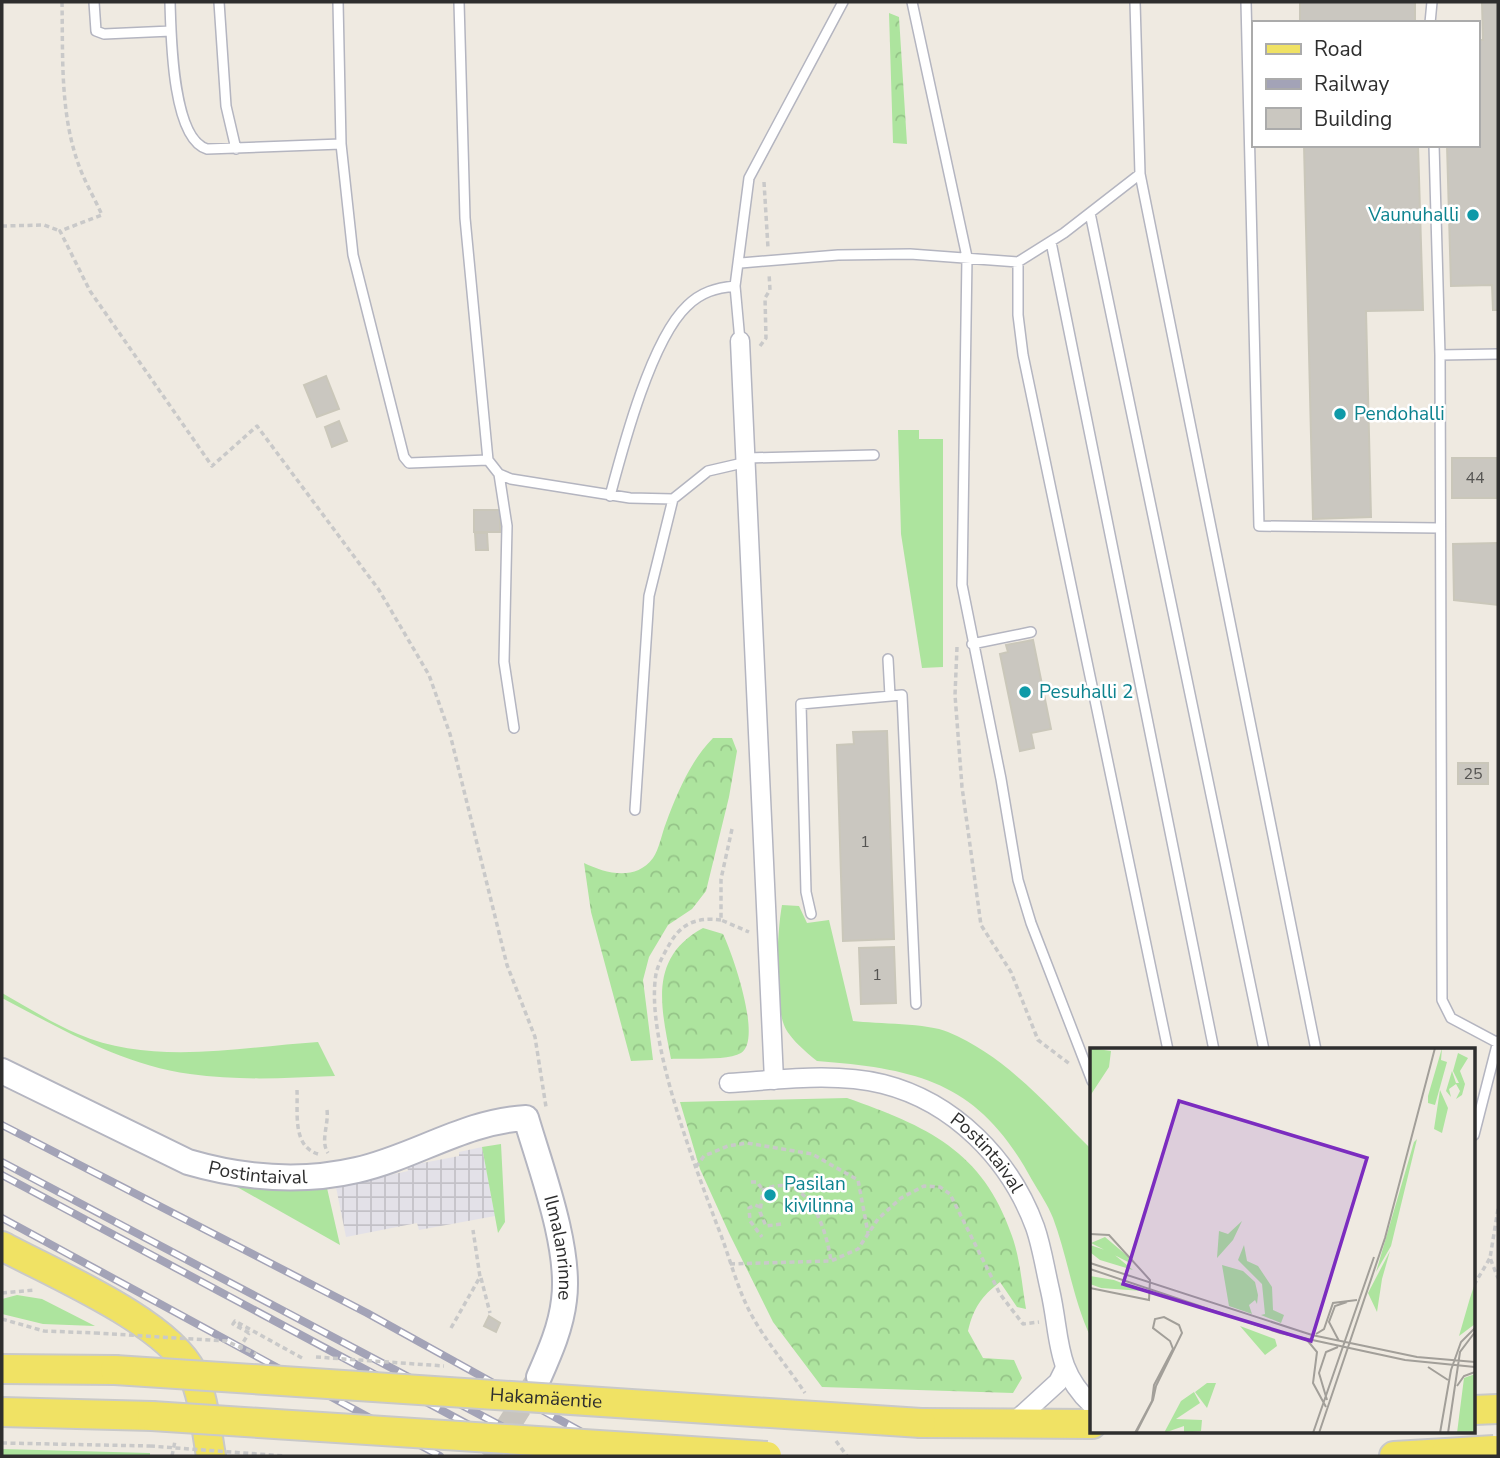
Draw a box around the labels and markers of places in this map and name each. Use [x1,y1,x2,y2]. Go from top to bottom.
place label: Vaunuhalli [1367,202,1459,228]
marker: Vaunuhalli [1465,207,1481,223]
place label: Pendohalli [1354,401,1445,427]
marker: Pendohalli [1332,406,1348,422]
place label: Pesuhalli 2 [1039,679,1133,705]
marker: Pesuhalli 2 [1017,684,1033,700]
place label: Pasilan kivilinna [784,1171,854,1219]
marker: Pasilan kivilinna [762,1187,778,1203]

